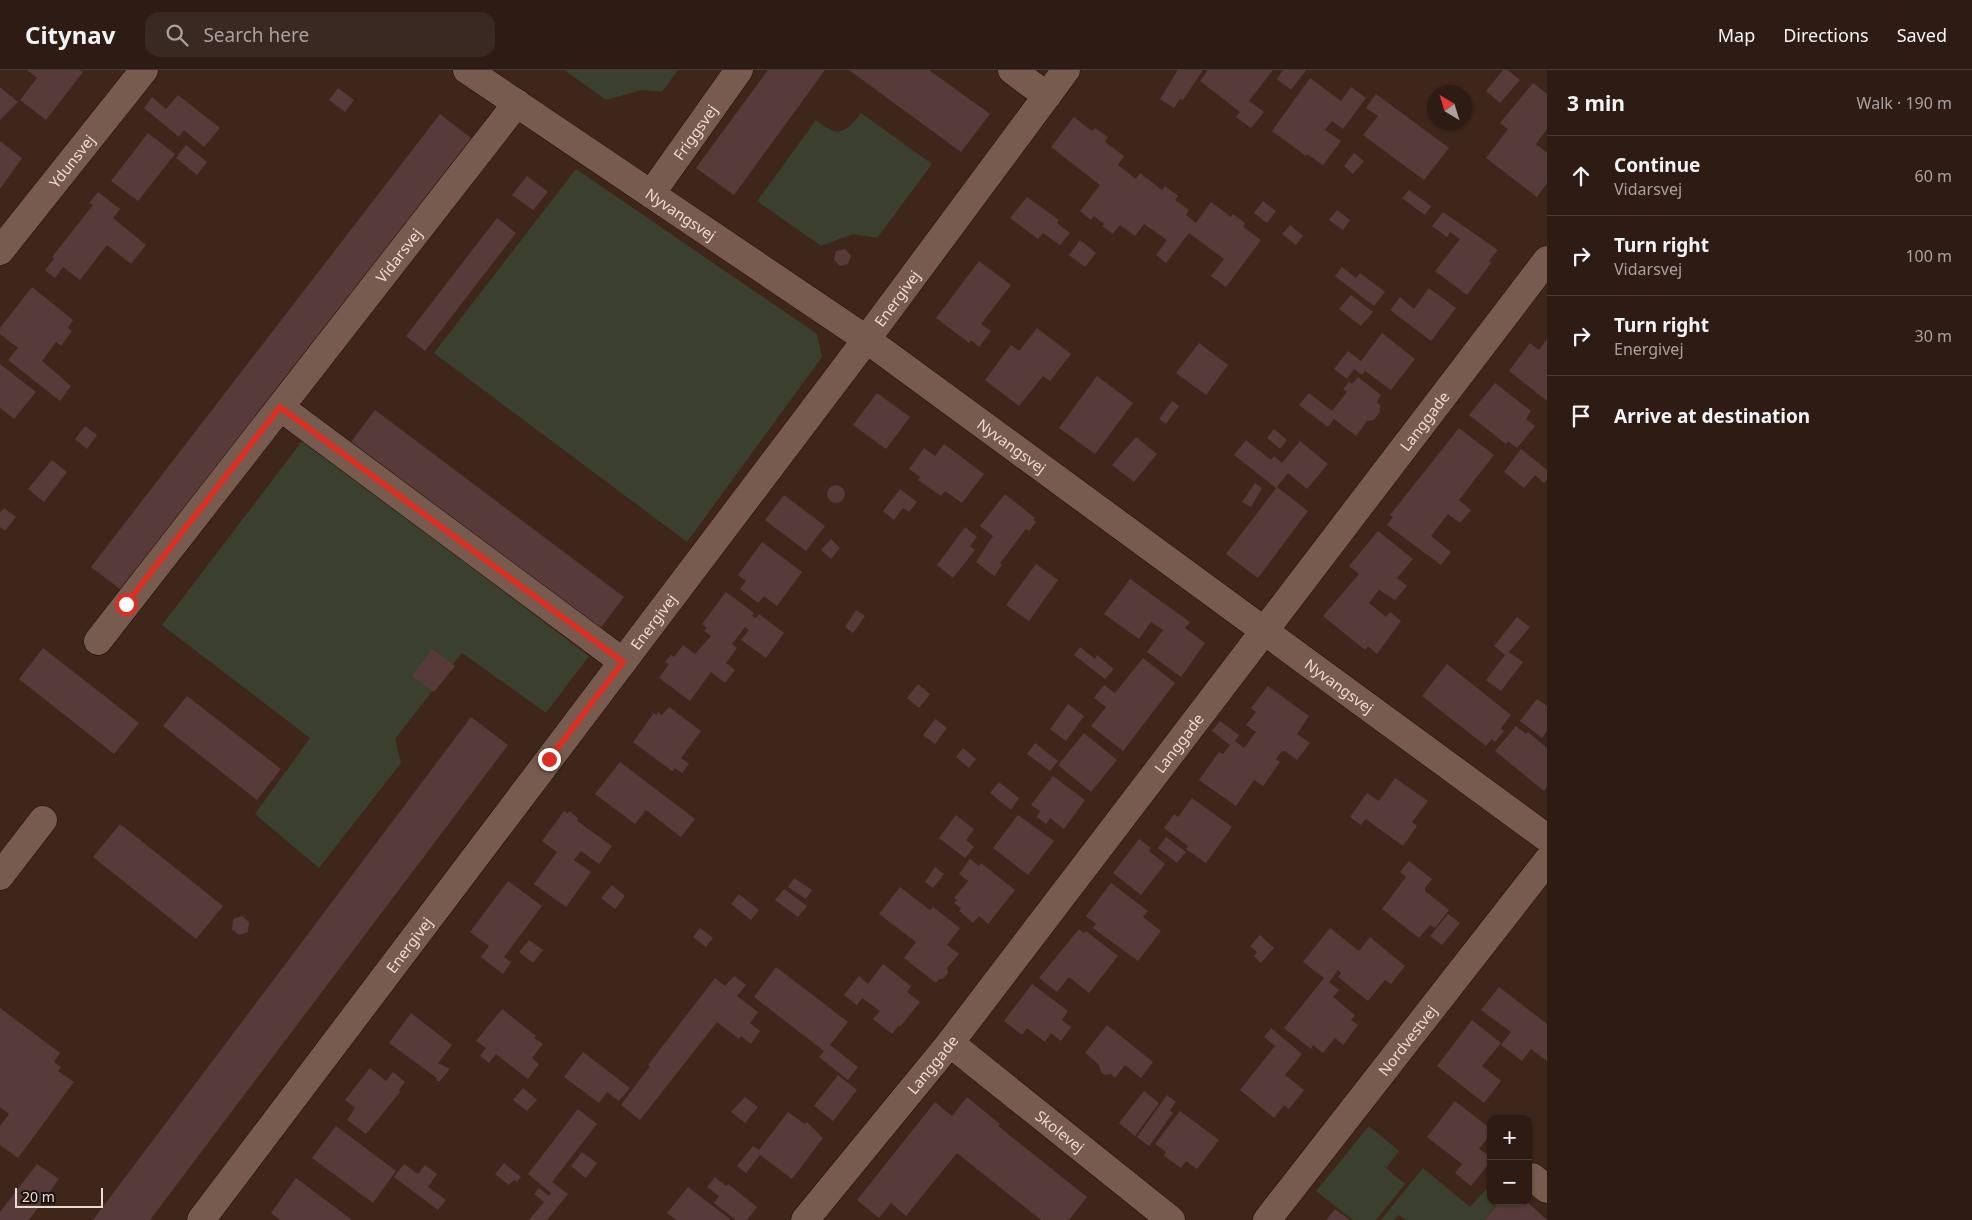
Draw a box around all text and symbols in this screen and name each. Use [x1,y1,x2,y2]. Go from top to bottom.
search box [145,12,495,57]
text: Citynav [25,18,115,51]
icon: search [163,21,191,49]
text: Search here [203,22,309,48]
text: Map [1718,23,1755,47]
text: Directions [1783,23,1869,47]
text: Saved [1897,23,1947,47]
north arrow [1427,85,1472,130]
text: 3 min [1567,89,1625,117]
text: Walk · 190 m [1857,92,1952,114]
street label: Friggsvej [668,100,722,164]
street label: Ydunsvej [44,130,99,192]
text: Continue [1614,152,1700,178]
icon: ahead [1567,162,1595,190]
text: 60 m [1915,165,1952,187]
text: Vidarsvej [1614,178,1682,200]
street label: Nyvangsvej [642,183,720,245]
street label: Vidarsvej [371,224,426,287]
text: Turn right [1614,232,1709,258]
icon: right [1567,242,1595,270]
text: 100 m [1905,245,1952,267]
text: Vidarsvej [1614,258,1682,280]
street label: Energivej [869,266,924,330]
text: Turn right [1614,312,1709,338]
icon: right [1567,322,1595,350]
text: 30 m [1915,325,1952,347]
text: Energivej [1614,338,1684,360]
street label: Langgade [1395,387,1453,455]
icon: arrive [1567,402,1595,430]
text: Arrive at destination [1614,403,1810,429]
street label: Nyvangsvej [973,414,1050,478]
street label: Energivej [626,590,681,654]
route start [115,593,138,616]
street label: Nyvangsvej [1301,654,1378,718]
street label: Langgade [1149,709,1208,777]
route end [538,748,561,771]
street label: Energivej [381,913,437,977]
street label: Nordvestvej [1373,1001,1441,1080]
street label: Langgade [902,1031,962,1098]
street label: Skolevej [1031,1105,1089,1157]
map controls [1487,1115,1532,1205]
button: + [1487,1115,1532,1160]
button: − [1487,1160,1532,1205]
scale bar [15,1185,102,1208]
text: 20 m [22,1187,55,1206]

